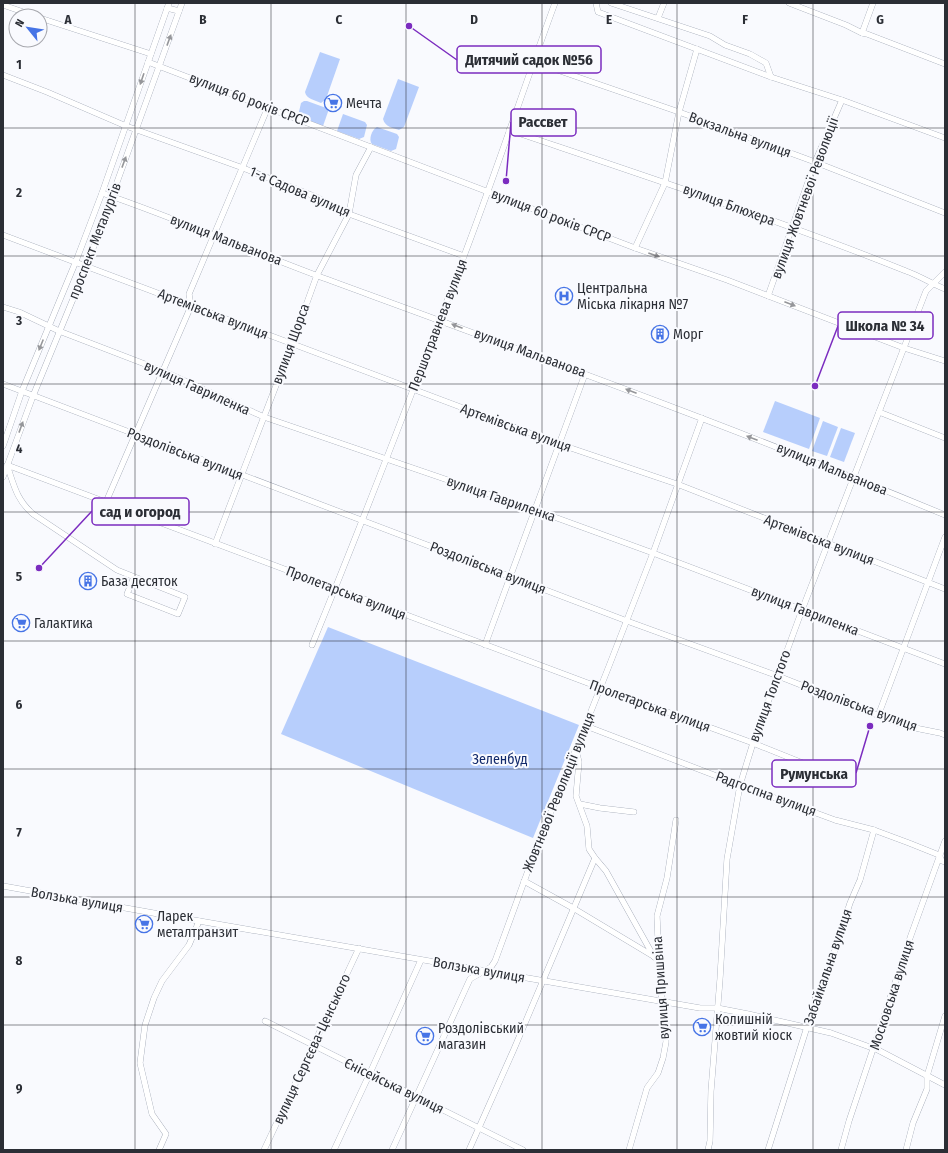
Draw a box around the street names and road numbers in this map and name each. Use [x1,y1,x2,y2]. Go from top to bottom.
street label: вулиця 60 років СРСР [187,69,311,131]
street label: Вокзальна вулиця [686,109,794,161]
street label: вулиця Жовтневої Революції [768,114,842,281]
street label: 1-а Садова вулиця [247,163,353,221]
street label: проспект Металургів [65,180,125,302]
street label: вулиця Блюхера [681,180,777,230]
street label: вулиця 60 років СРСР [489,185,613,247]
street label: вулиця Мальванова [168,211,284,269]
street label: Першотравнева вулиця [405,257,471,393]
street label: Артемівська вулиця [155,285,271,343]
street label: вулиця Щорса [269,301,313,387]
street label: вулиця Мальванова [472,325,589,381]
street label: вулиця Гавриленка [141,357,253,419]
street label: Артемівська вулиця [458,400,574,456]
street label: Роздолівська вулиця [125,424,245,484]
street label: вулиця Мальванова [774,439,890,499]
street label: вулиця Гавриленка [444,472,558,526]
street label: Артемівська вулиця [761,511,877,569]
street label: Роздолівська вулиця [428,538,548,598]
street label: Пролетарська вулиця [283,562,409,624]
street label: вулиця Гавриленка [749,583,861,639]
street label: вулиця Толстого [746,648,794,744]
street label: Пролетарська вулиця [587,676,713,736]
street label: Роздолівська вулиця [798,677,920,735]
street label: Жовтневої Революції вулиця [519,710,599,874]
street label: Радгоспна вулиця [713,768,819,820]
street label: Волзька вулиця [30,884,124,916]
street label: Забайкальна вулиця [800,907,856,1027]
street label: вулиця Пришвіна [649,936,673,1040]
street label: Московська вулиця [866,938,918,1052]
street label: Волзька вулиця [432,954,526,986]
street label: вулиця Сергєєва-Ценського [270,971,354,1127]
street label: Єнісейська вулиця [341,1054,447,1118]

